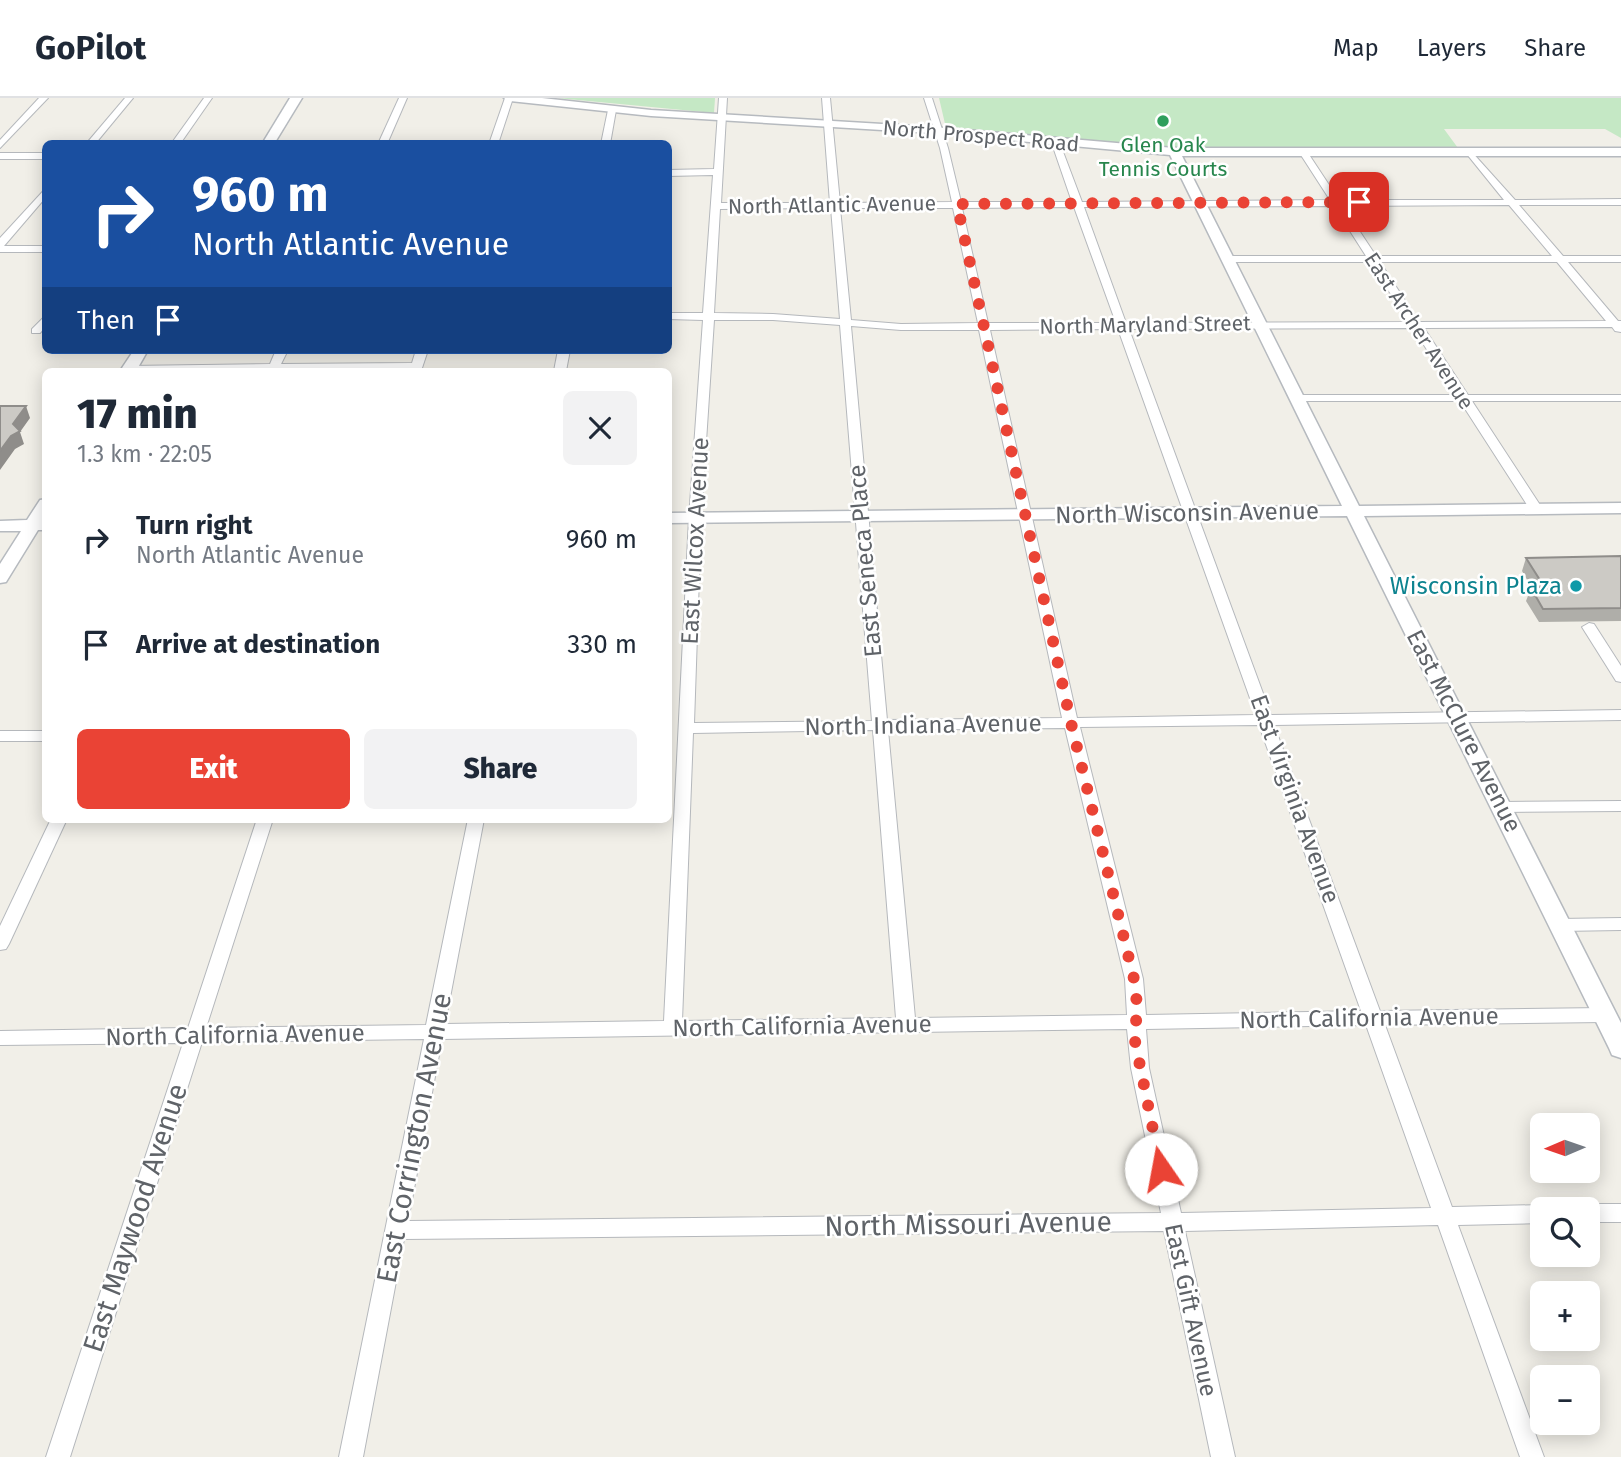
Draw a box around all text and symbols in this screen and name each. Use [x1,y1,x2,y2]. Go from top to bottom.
text: GoPilot [35,28,146,68]
text: Map [1333,34,1379,62]
text: Layers [1417,34,1486,62]
text: Share [1524,34,1586,62]
marker: Glen Oak Tennis Courts [1155,113,1171,129]
street label: North Prospect Road [882,114,1080,158]
place label: Glen Oak Tennis Courts [1099,132,1227,182]
text: 960 m [192,165,329,224]
icon: right [77,168,168,259]
pin [1329,172,1389,232]
icon: arrive [1340,183,1378,221]
street label: North Atlantic Avenue [728,190,936,220]
text: North Atlantic Avenue [192,225,509,263]
street label: East Archer Avenue [1359,248,1479,414]
icon: arrive [149,301,187,339]
text: Then [77,305,135,336]
street label: North Maryland Street [1039,310,1251,340]
text: 17 min [77,389,198,439]
button: close [563,391,637,465]
street label: East Wilcox Avenue [676,437,714,645]
text: 1.3 km · 22:05 [77,440,212,468]
street label: East Seneca Place [843,463,887,659]
street label: North Wisconsin Avenue [1055,497,1319,529]
text: Turn right [136,510,253,541]
icon: right [77,521,115,559]
text: 960 m [566,524,637,555]
text: North Atlantic Avenue [136,541,364,569]
place label: Wisconsin Plaza [1390,572,1562,600]
marker: Wisconsin Plaza [1568,578,1584,594]
street label: East McClure Avenue [1401,625,1527,837]
icon: arrive [77,626,115,664]
text: Arrive at destination [136,629,380,660]
text: 330 m [567,629,637,660]
street label: East Virginia Avenue [1244,691,1346,907]
street label: North Indiana Avenue [804,709,1042,741]
button: Exit [77,729,350,809]
button: Share [364,729,637,809]
street label: East Corrington Avenue [370,990,458,1286]
street label: North California Avenue [1239,1002,1499,1034]
street label: North California Avenue [672,1010,932,1042]
street label: North California Avenue [105,1019,365,1051]
street label: East Maywood Avenue [76,1080,194,1356]
north arrow [1530,1113,1600,1183]
map controls [1530,1113,1600,1435]
position arrow [1124,1132,1198,1206]
button: search [1530,1197,1600,1267]
street label: North Missouri Avenue [824,1205,1112,1243]
street label: East Gift Avenue [1159,1221,1223,1399]
button: + [1530,1281,1600,1351]
button: − [1530,1365,1600,1435]

